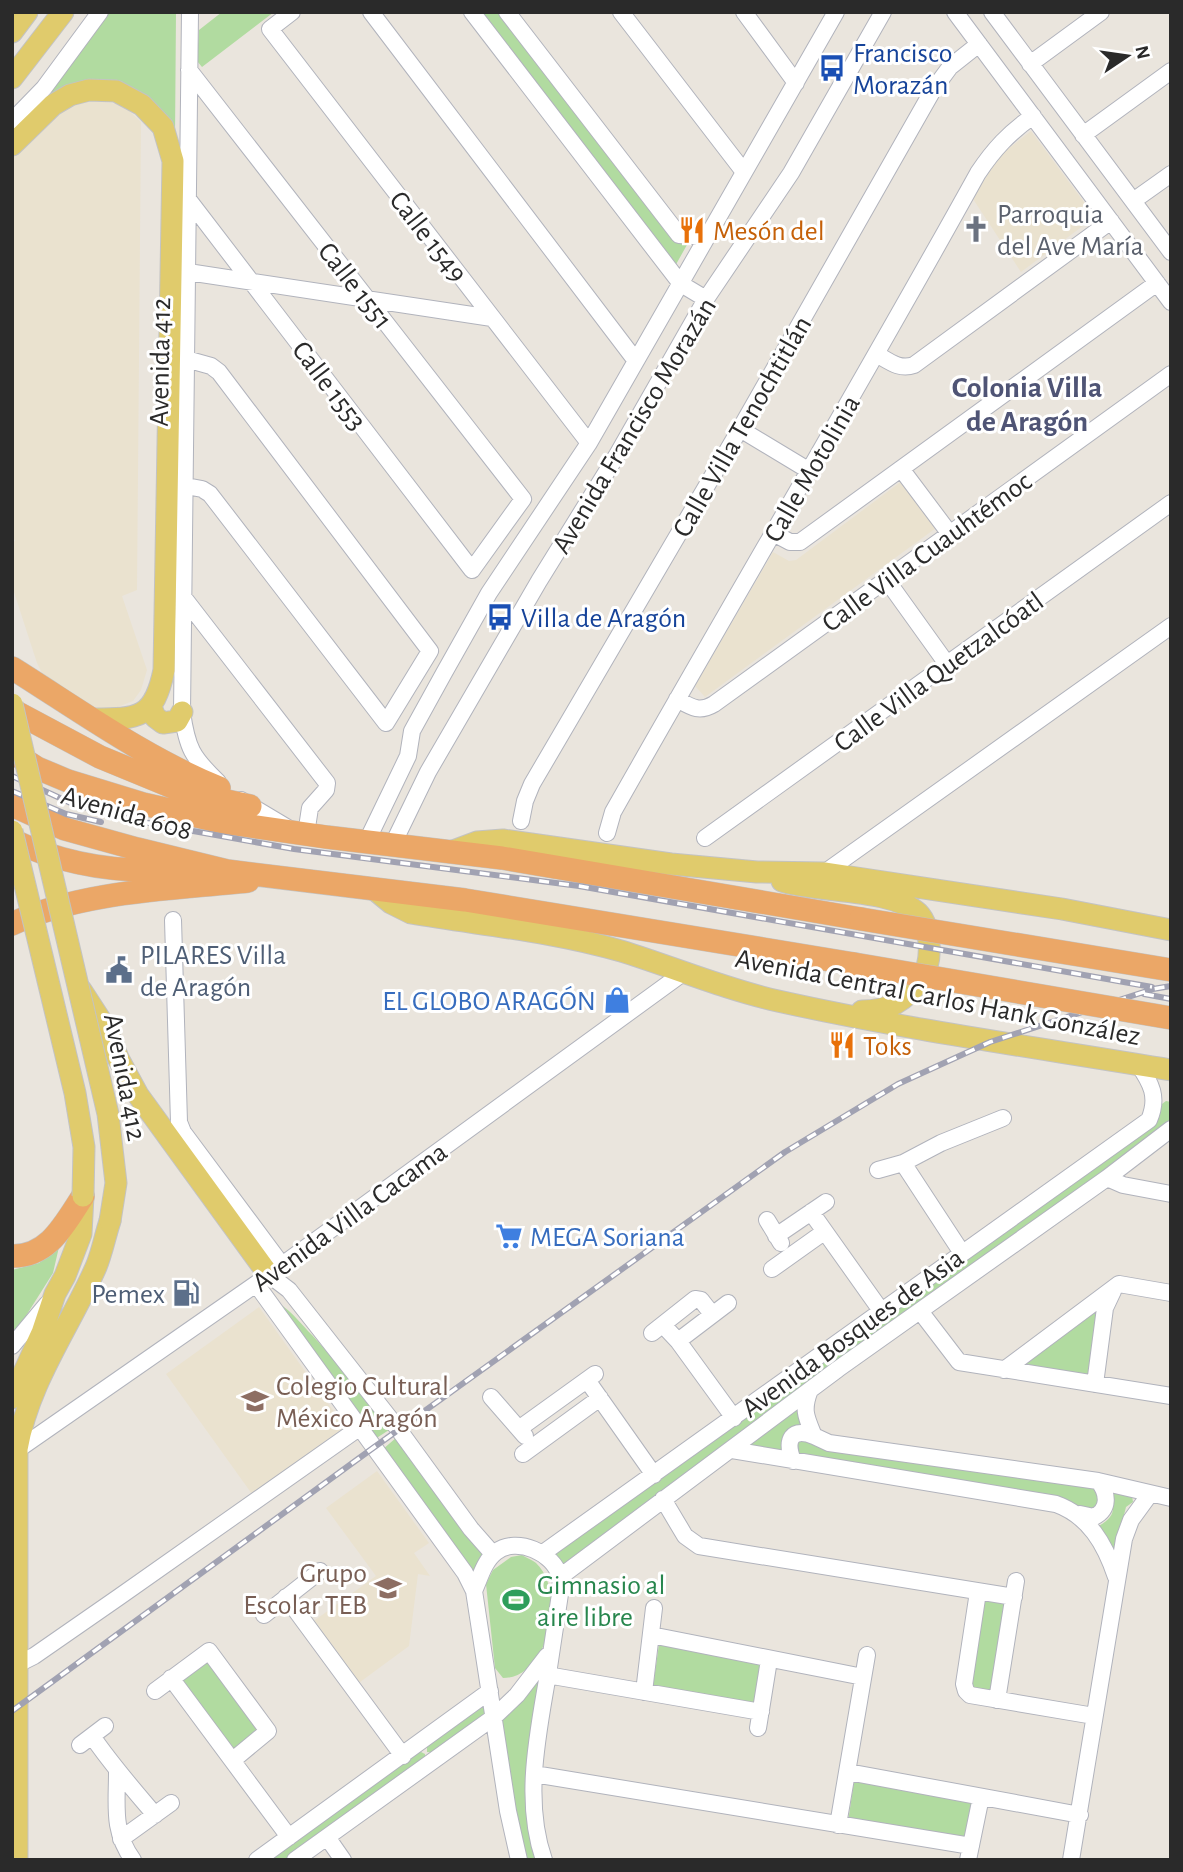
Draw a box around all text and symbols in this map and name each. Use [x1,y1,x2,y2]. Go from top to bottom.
north arrow [1092,21,1162,91]
place label: Francisco Morazán [853,40,952,100]
text: N [1131,44,1153,61]
bus stop icon: Francisco Morazán [817,53,847,83]
street label: Calle 1549 [384,187,471,288]
place label: Parroquia del Ave María [997,201,1144,261]
church icon: Parroquia del Ave María [961,214,991,244]
restaurant icon: Mesón del [677,215,707,245]
place label: Mesón del [713,218,825,246]
street label: Calle 1551 [312,238,397,335]
street label: Avenida Francisco Morazán [547,293,722,559]
street label: Avenida 412 [146,297,176,427]
street label: Calle Villa Tenochtitlán [668,312,817,542]
street label: Calle 1553 [286,336,371,436]
district label: Colonia Villa de Aragón [952,373,1102,437]
street label: Calle Motolinia [760,391,866,547]
street label: Calle Villa Cuauhtémoc [817,467,1037,638]
street label: Calle Villa Quetzalcóatl [829,587,1049,758]
bus stop icon: Villa de Aragón [485,602,515,632]
place label: Villa de Aragón [521,605,686,633]
street label: Avenida 608 [58,782,195,846]
place label: PILARES Villa de Aragón [140,942,286,1002]
street label: Avenida Central Carlos Hank González [733,945,1142,1051]
public building icon: PILARES Villa de Aragón [104,955,134,985]
place label: EL GLOBO ARAGÓN [382,985,596,1016]
shop icon: EL GLOBO ARAGÓN [602,985,632,1015]
street label: Avenida 412 [98,1011,150,1143]
restaurant icon: Toks [827,1030,857,1060]
place label: Toks [863,1033,912,1061]
street label: Avenida Villa Cacama [248,1138,453,1297]
supermarket icon: MEGA Soriana [494,1221,524,1251]
place label: MEGA Soriana [530,1224,685,1252]
street label: Avenida Bosques de Asia [737,1244,969,1423]
fuel station icon: Pemex [171,1278,201,1308]
place label: Pemex [91,1281,165,1309]
place label: Colegio Cultural México Aragón [276,1373,449,1433]
school or university icon: Colegio Cultural México Aragón [240,1386,270,1416]
place label: Grupo Escolar TEB [243,1560,367,1620]
place label: Gimnasio al aire libre [537,1572,665,1632]
school or university icon: Grupo Escolar TEB [373,1573,403,1603]
sports icon: Gimnasio al aire libre [501,1585,531,1615]

